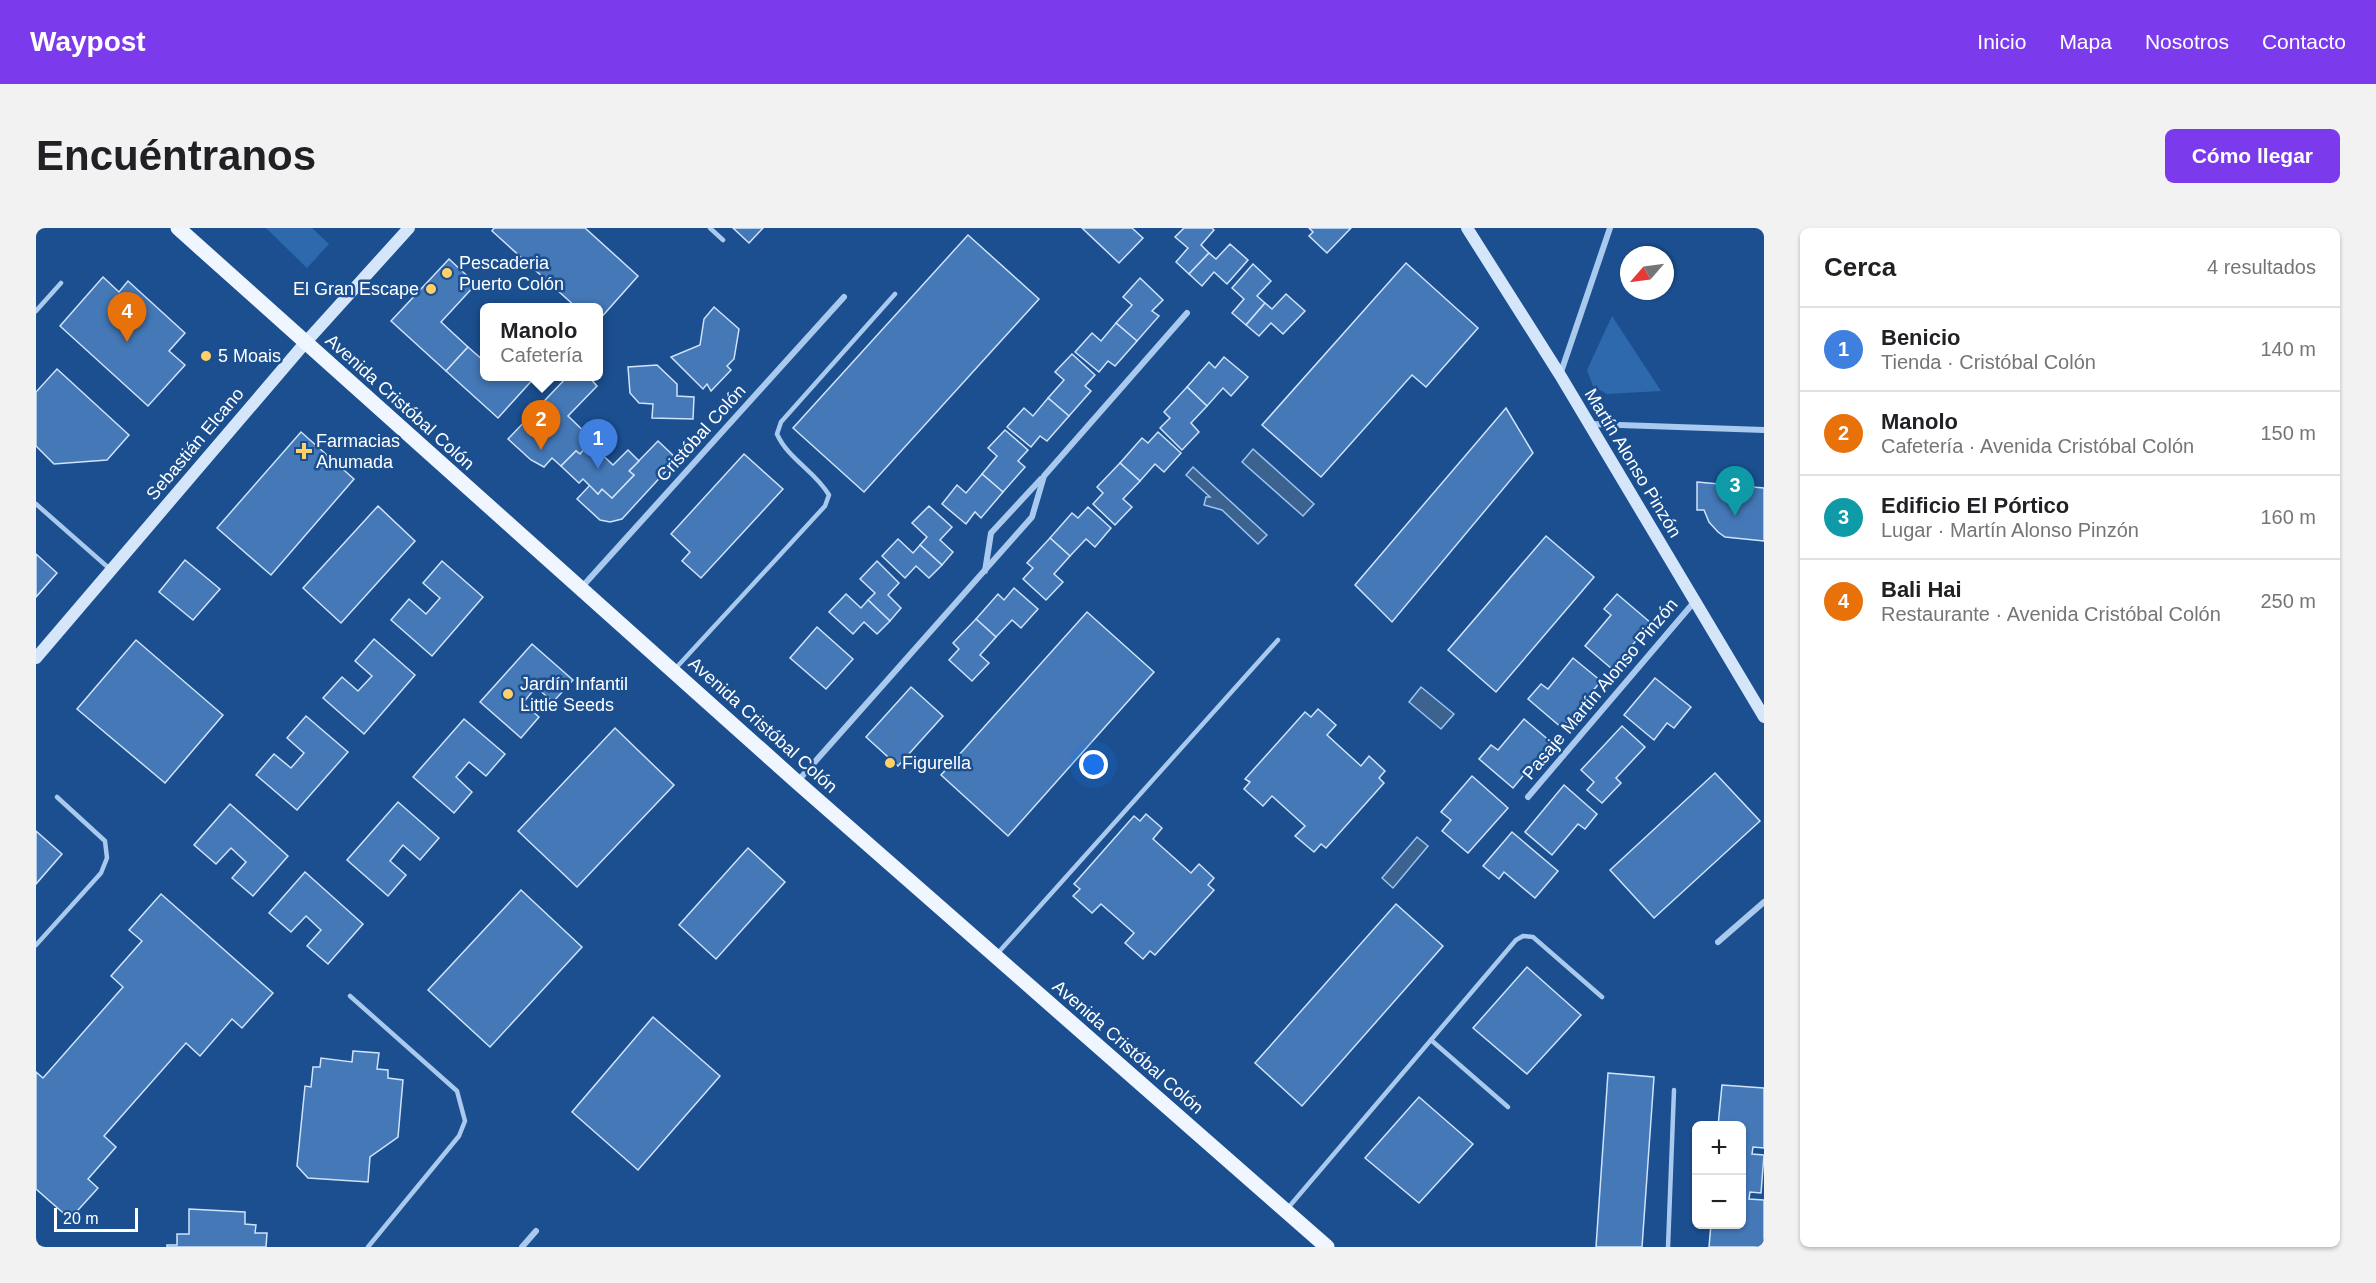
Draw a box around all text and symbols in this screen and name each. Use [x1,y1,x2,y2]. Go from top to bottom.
text: Waypost [30,26,146,57]
text: Inicio [1977,30,2026,53]
text: Mapa [2059,30,2112,53]
text: Nosotros [2145,30,2229,53]
text: Contacto [2262,30,2346,53]
button: Cómo llegar [2165,129,2340,183]
text: Encuéntranos [36,132,316,179]
north arrow [1620,246,1674,300]
text: Cerca [1824,252,1896,282]
place label: Pescaderia Puerto Colón [459,253,564,294]
text: 4 resultados [2207,256,2316,278]
marker: Pescaderia Puerto Colón [440,266,454,280]
place label: El Gran Escape [293,279,419,299]
marker: El Gran Escape [424,282,438,296]
pin: 4 [108,292,146,342]
popup [480,303,603,381]
text: Manolo [500,318,577,343]
text: Benicio [1881,325,1960,350]
street label: Avenida Cristóbal Colón [322,330,478,474]
text: 1 [1838,338,1849,360]
text: 140 m [2260,338,2316,360]
text: Cafetería [500,344,583,366]
place label: 5 Moais [218,346,281,366]
marker: 5 Moais [199,349,213,363]
text: Tienda · Cristóbal Colón [1881,351,2096,373]
street label: Cristóbal Colón [652,381,750,485]
street label: Sebastián Elcano [142,384,248,504]
street label: Martín Alonso Pinzón [1581,385,1685,541]
pin: 2 [522,400,560,450]
text: Manolo [1881,409,1958,434]
pin: 1 [578,420,618,469]
text: 2 [1838,422,1849,444]
text: 150 m [2260,422,2316,444]
place label: Farmacias Ahumada [316,431,400,472]
text: Cafetería · Avenida Cristóbal Colón [1881,435,2194,457]
marker: Farmacias Ahumada [297,444,311,458]
pin: 3 [1716,466,1754,516]
text: Edificio El Pórtico [1881,493,2069,518]
text: 3 [1838,506,1849,528]
text: 160 m [2260,506,2316,528]
text: Lugar · Martín Alonso Pinzón [1881,519,2139,541]
text: Bali Hai [1881,577,1962,602]
text: 4 [1838,590,1849,612]
text: 250 m [2260,590,2316,612]
street label: Pasaje Martín Alonso Pinzón [1518,594,1682,784]
text: Restaurante · Avenida Cristóbal Colón [1881,603,2221,625]
street label: Avenida Cristóbal Colón [685,653,841,797]
place label: Jardín Infantil Little Seeds [520,674,628,715]
marker: Jardín Infantil Little Seeds [501,687,515,701]
your location [1079,750,1108,779]
place label: Figurella [902,753,972,773]
marker: Figurella [883,756,897,770]
street label: Avenida Cristóbal Colón [1049,976,1207,1118]
map controls [1692,1121,1746,1229]
button: + [1692,1121,1746,1175]
button: − [1692,1175,1746,1229]
scale bar [54,1205,138,1232]
text: 20 m [63,1210,99,1227]

